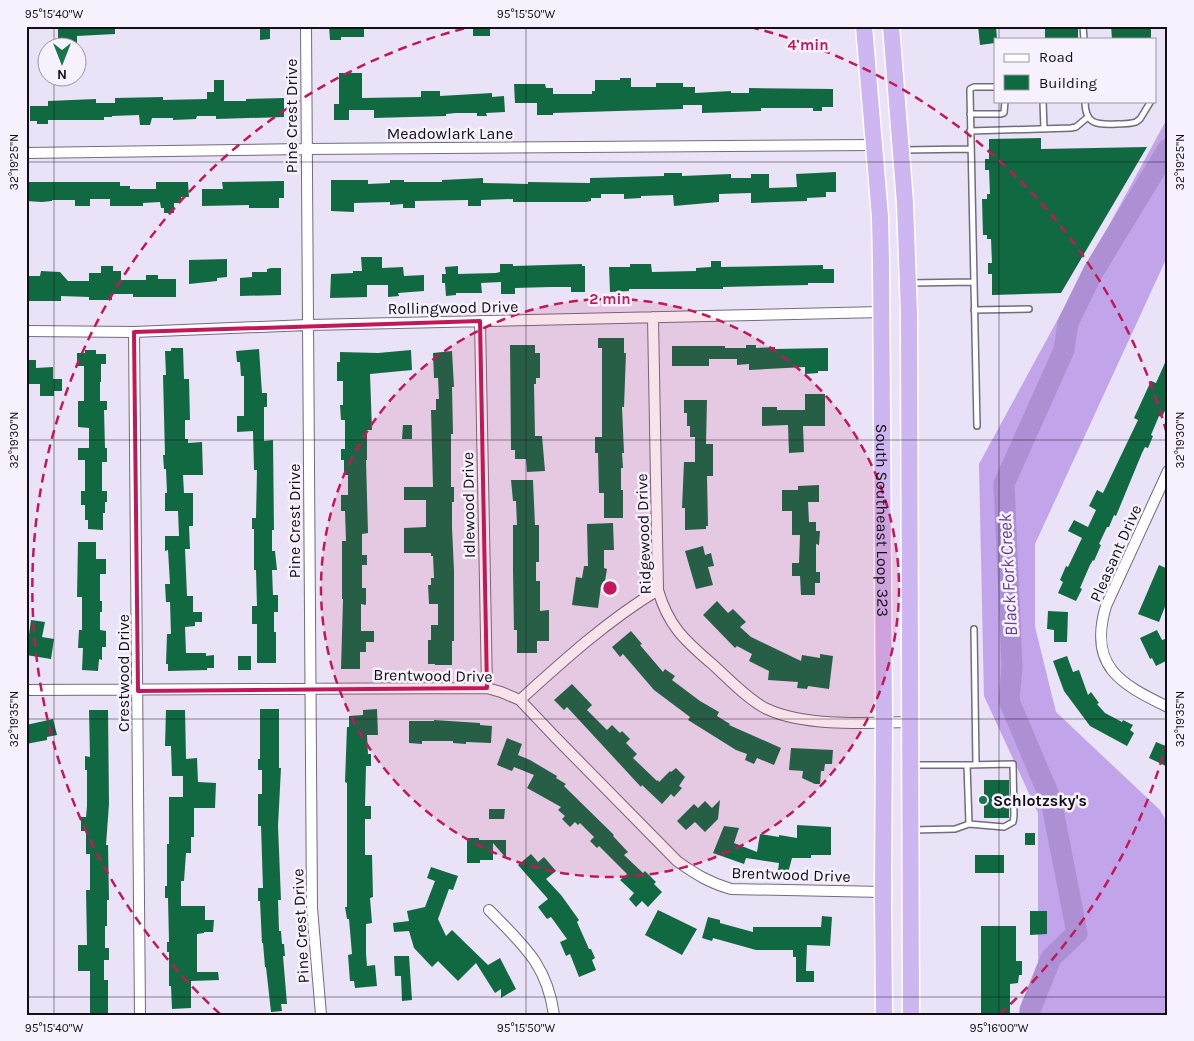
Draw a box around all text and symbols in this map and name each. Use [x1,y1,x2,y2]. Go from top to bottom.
text: 95°15'40"W [25,7,83,21]
text: 95°15'50"W [497,7,556,21]
text: 4 min [787,36,829,54]
north arrow [38,38,88,88]
legend [994,38,1156,102]
text: Road [1039,48,1074,66]
street label: Pine Crest Drive [282,59,301,173]
text: N [57,66,67,83]
text: Building [1039,74,1097,92]
street label: Meadowlark Lane [387,124,513,143]
text: 32°19'25"N [7,134,21,190]
text: 32°19'25"N [1173,134,1187,190]
text: 2 min [589,290,631,308]
street label: Rollingwood Drive [388,297,519,318]
text: 32°19'30"N [7,412,21,468]
text: 32°19'30"N [1173,412,1187,468]
street label: South Southeast Loop 323 [872,424,892,617]
street label: Idlewood Drive [458,452,479,558]
street label: Pine Crest Drive [285,464,304,578]
street label: Ridgewood Drive [632,473,655,595]
street label: Pleasant Drive [1086,502,1145,605]
water label: Black Fork Creek [994,512,1022,637]
centre of rings [601,579,619,597]
street label: Crestwood Drive [114,614,133,732]
street label: Brentwood Drive [373,665,493,686]
text: 32°19'35"N [7,691,21,747]
text: 32°19'35"N [1173,691,1187,747]
place label: Schlotzsky's [993,791,1087,810]
marker: Schlotzsky's [977,794,989,806]
street label: Brentwood Drive [731,863,851,886]
street label: Pine Crest Drive [288,868,313,984]
text: 95°15'40"W [25,1021,83,1035]
text: 95°15'50"W [497,1021,556,1035]
text: 95°16'00"W [970,1021,1029,1035]

